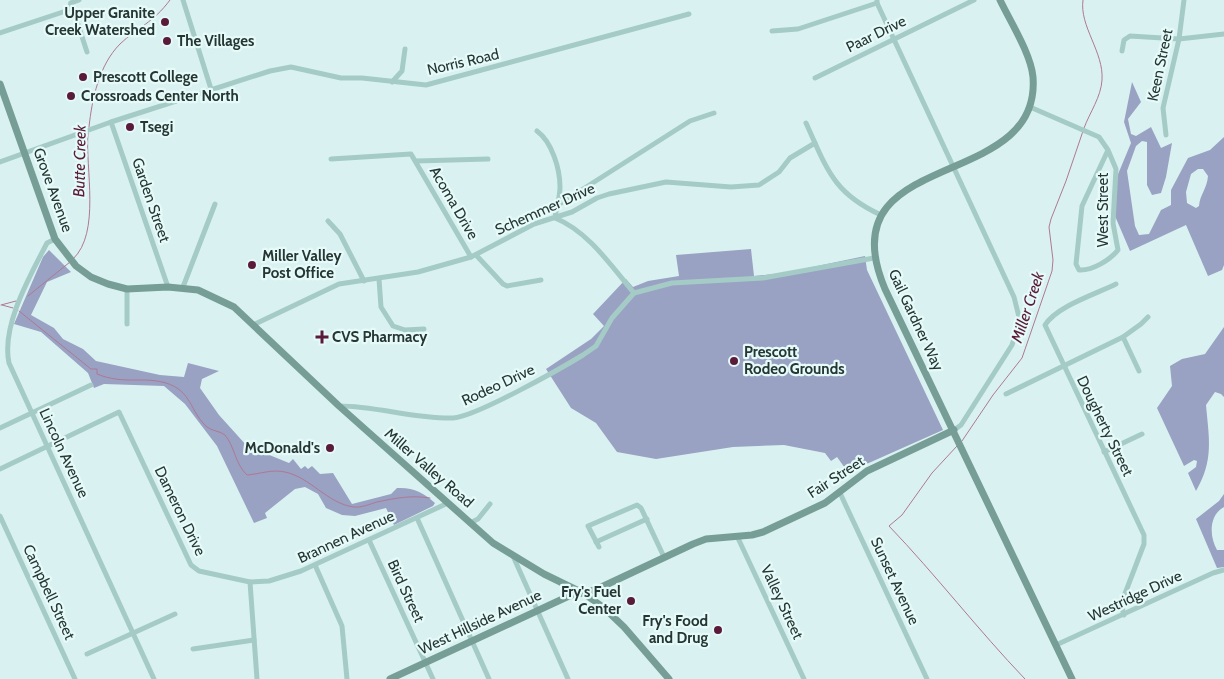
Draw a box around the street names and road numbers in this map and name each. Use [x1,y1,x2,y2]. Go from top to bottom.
street label: Paar Drive [843,12,909,56]
street label: Keen Street [1144,27,1176,103]
street label: Norris Road [425,45,501,79]
street label: Grove Avenue [29,145,77,235]
street label: Garden Street [128,155,174,245]
street label: Acoma Drive [426,163,482,243]
street label: West Street [1094,173,1112,247]
street label: Schemmer Drive [492,179,598,239]
street label: Gail Gardner Way [885,266,948,374]
street label: Rodeo Drive [459,360,538,410]
street label: Dougherty Street [1073,373,1137,479]
street label: Lincoln Avenue [35,405,93,501]
street label: Miller Valley Road [381,425,477,511]
street label: Fair Street [804,452,868,502]
street label: Dameron Drive [151,463,209,559]
street label: Brannen Avenue [295,507,397,567]
street label: Sunset Avenue [867,534,923,628]
street label: Campbell Street [19,542,79,642]
street label: Bird Street [384,557,428,625]
street label: Valley Street [757,562,807,642]
street label: Westridge Drive [1085,566,1185,625]
street label: West Hillside Avenue [416,586,544,658]

